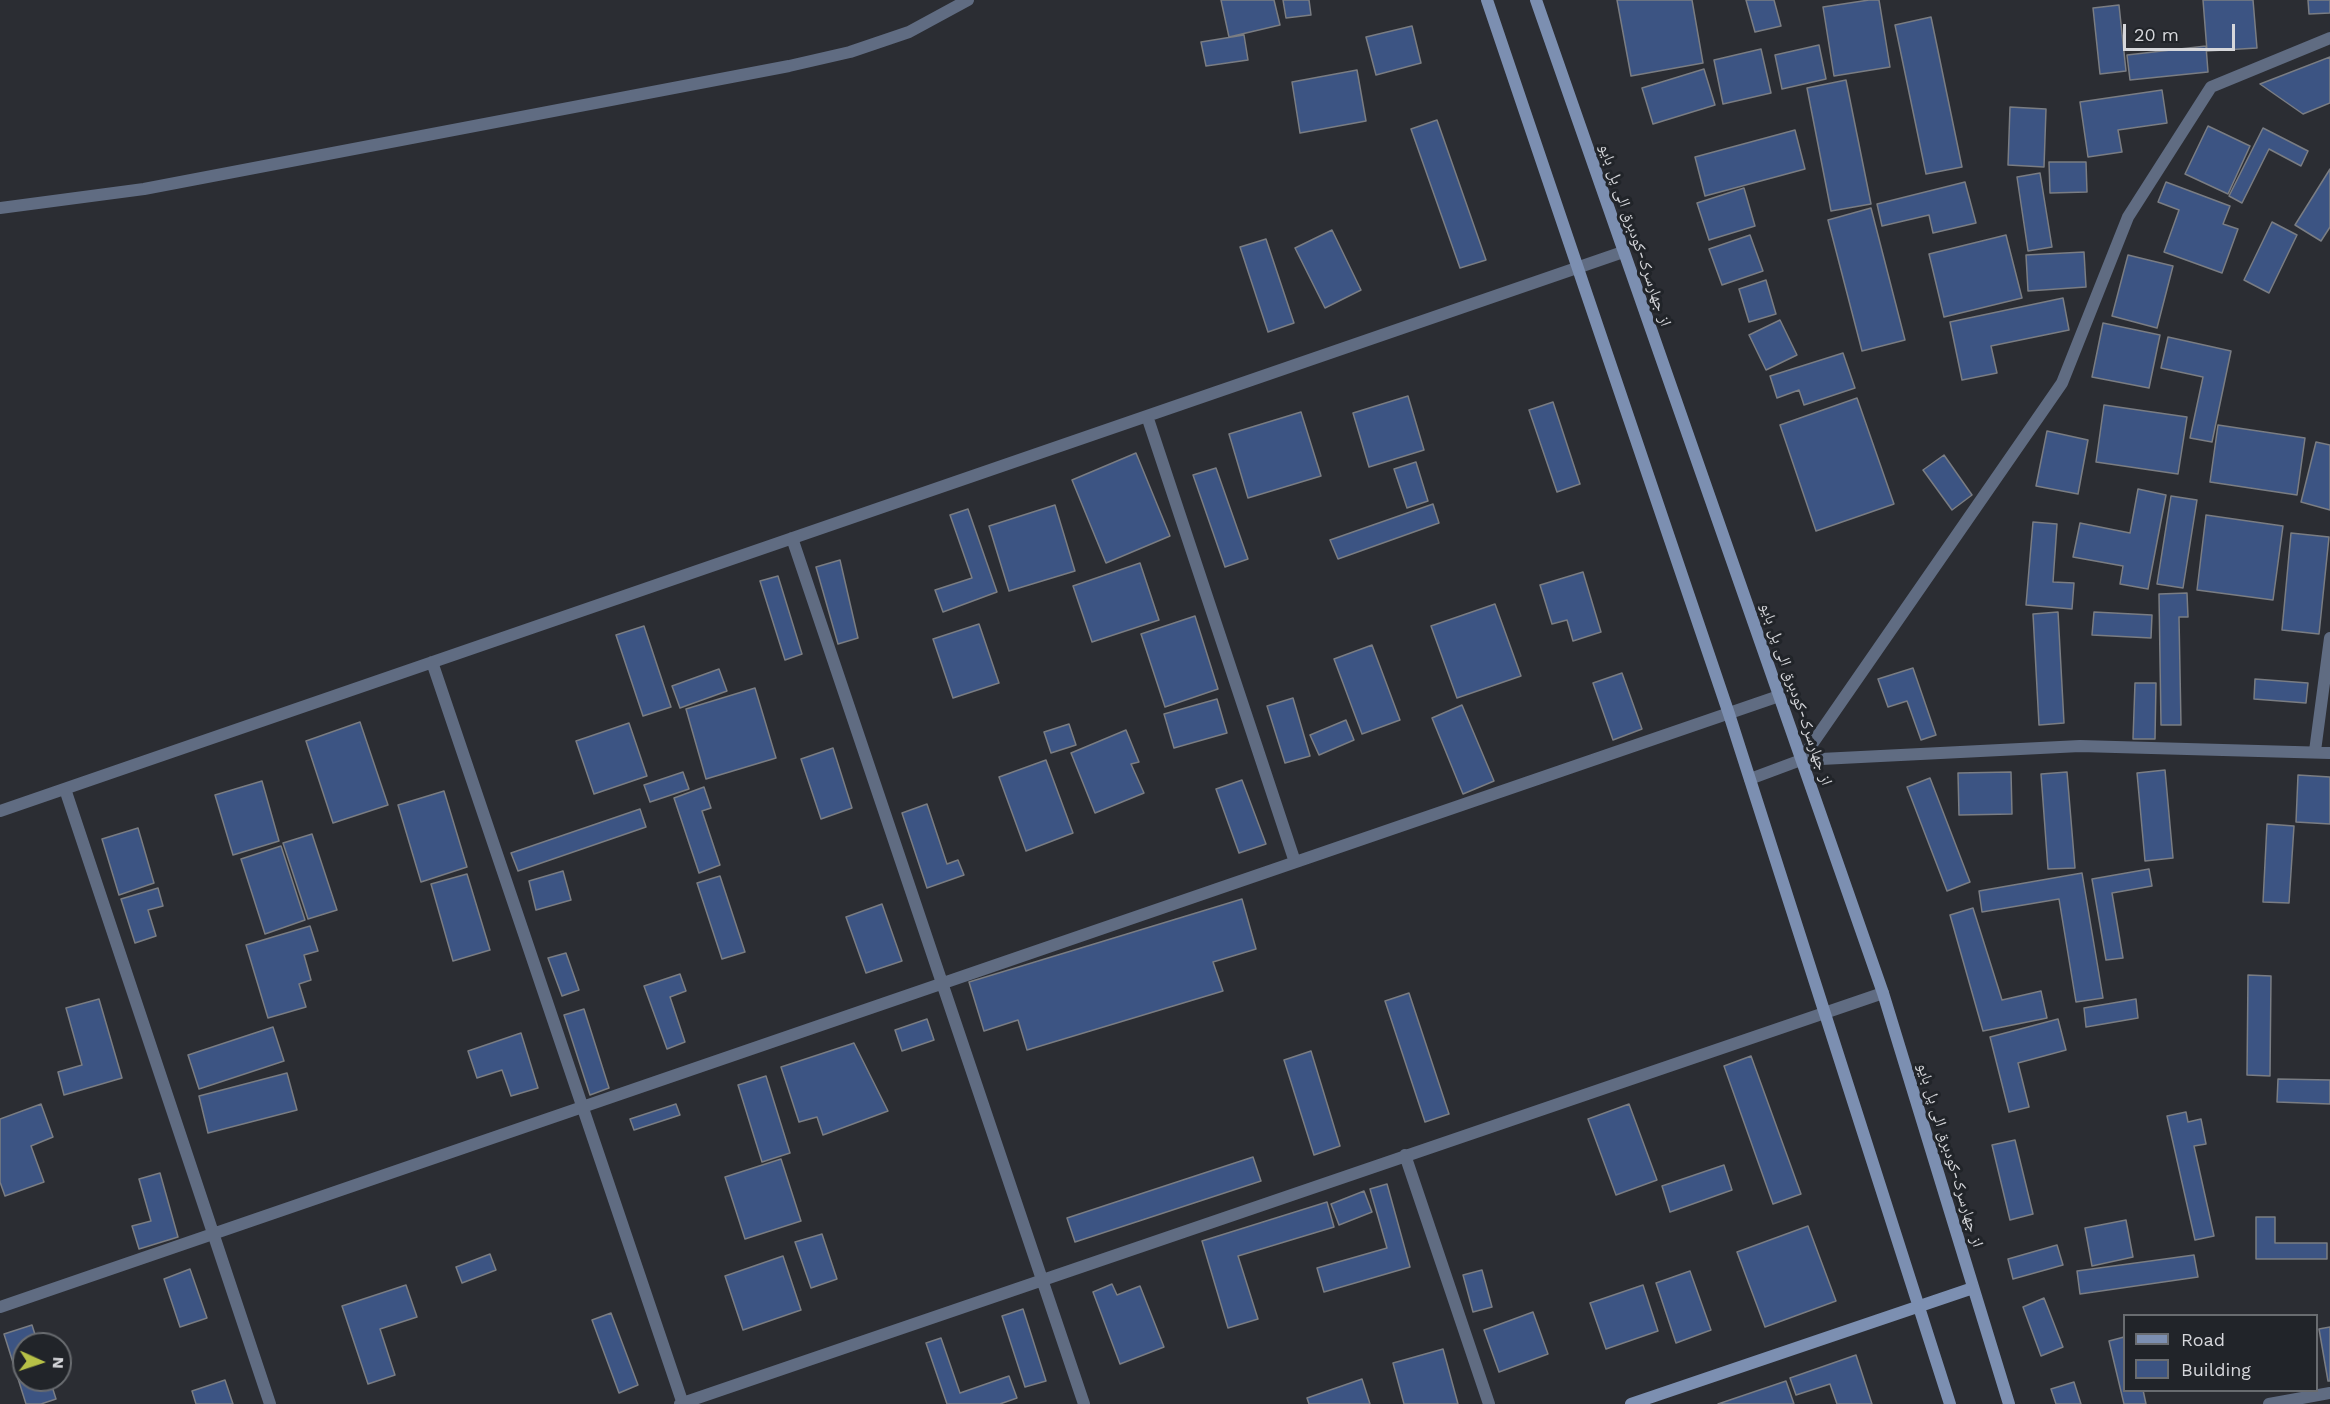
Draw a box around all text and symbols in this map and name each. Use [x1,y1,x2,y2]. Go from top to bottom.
scale bar [2126,12,2238,50]
text: 20 m [2134,24,2179,45]
street label: از جهارسرک-کودبرق الی پل بایو [1595,141,1675,329]
street label: از جهارسرک-کودبرق الی پل بایو [1756,600,1836,788]
street label: از جهارسرک-کودبرق الی پل بایو [1913,1061,1987,1249]
legend [2123,1314,2318,1392]
text: Road [2181,1329,2225,1350]
north arrow [12,1332,72,1392]
text: N [49,1356,68,1369]
text: Building [2181,1359,2251,1380]

